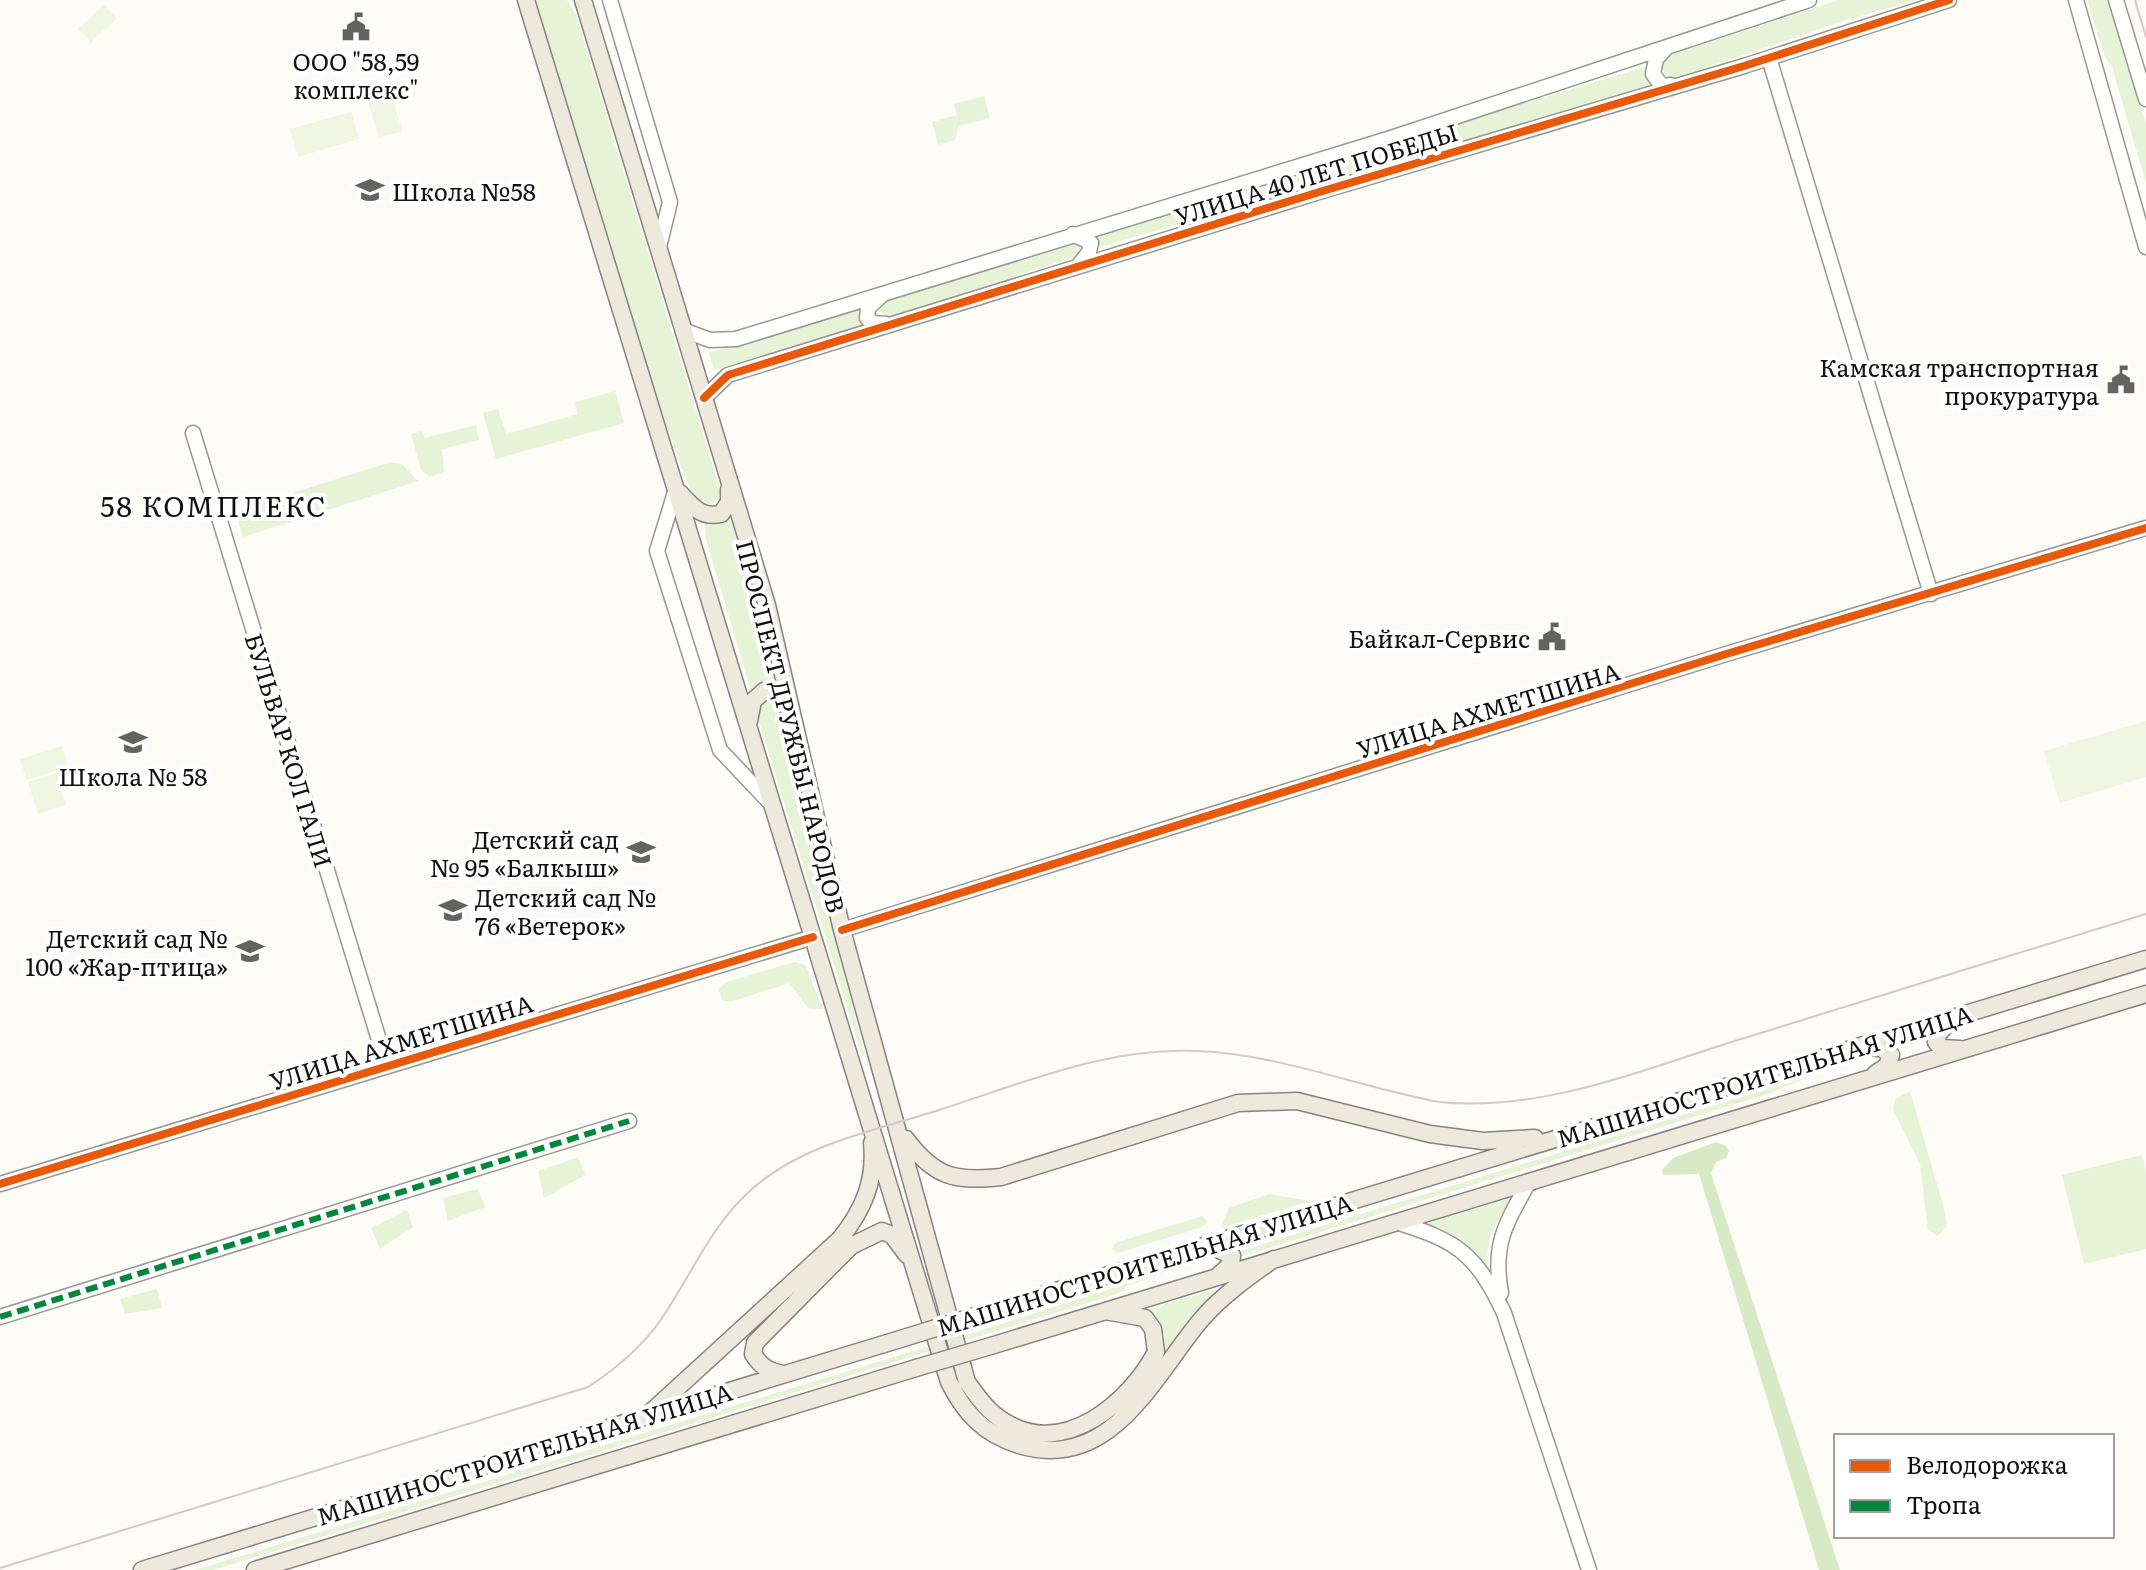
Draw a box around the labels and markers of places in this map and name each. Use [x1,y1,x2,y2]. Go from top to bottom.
public building icon: ООО "58,59 комплекс" [341,12,371,42]
place label: ООО "58,59 комплекс" [293,43,419,106]
place label: Школа №58 [392,173,536,208]
school or university icon: Школа №58 [355,175,385,205]
place label: Камская транспортная прокуратура [1819,349,2099,412]
public building icon: Камская транспортная прокуратура [2106,365,2136,395]
place label: Байкал-Сервис [1348,620,1530,655]
public building icon: Байкал-Сервис [1537,622,1567,652]
school or university icon: Школа № 58 [118,727,148,757]
place label: Школа № 58 [59,758,207,793]
place label: Детский сад № 95 «Балкыш» [430,821,619,884]
school or university icon: Детский сад № 95 «Балкыш» [626,837,656,867]
place label: Детский сад № 76 «Ветерок» [475,879,657,942]
school or university icon: Детский сад № 76 «Ветерок» [438,895,468,925]
place label: Детский сад № 100 «Жар-птица» [25,920,228,983]
school or university icon: Детский сад № 100 «Жар-птица» [235,936,265,966]

